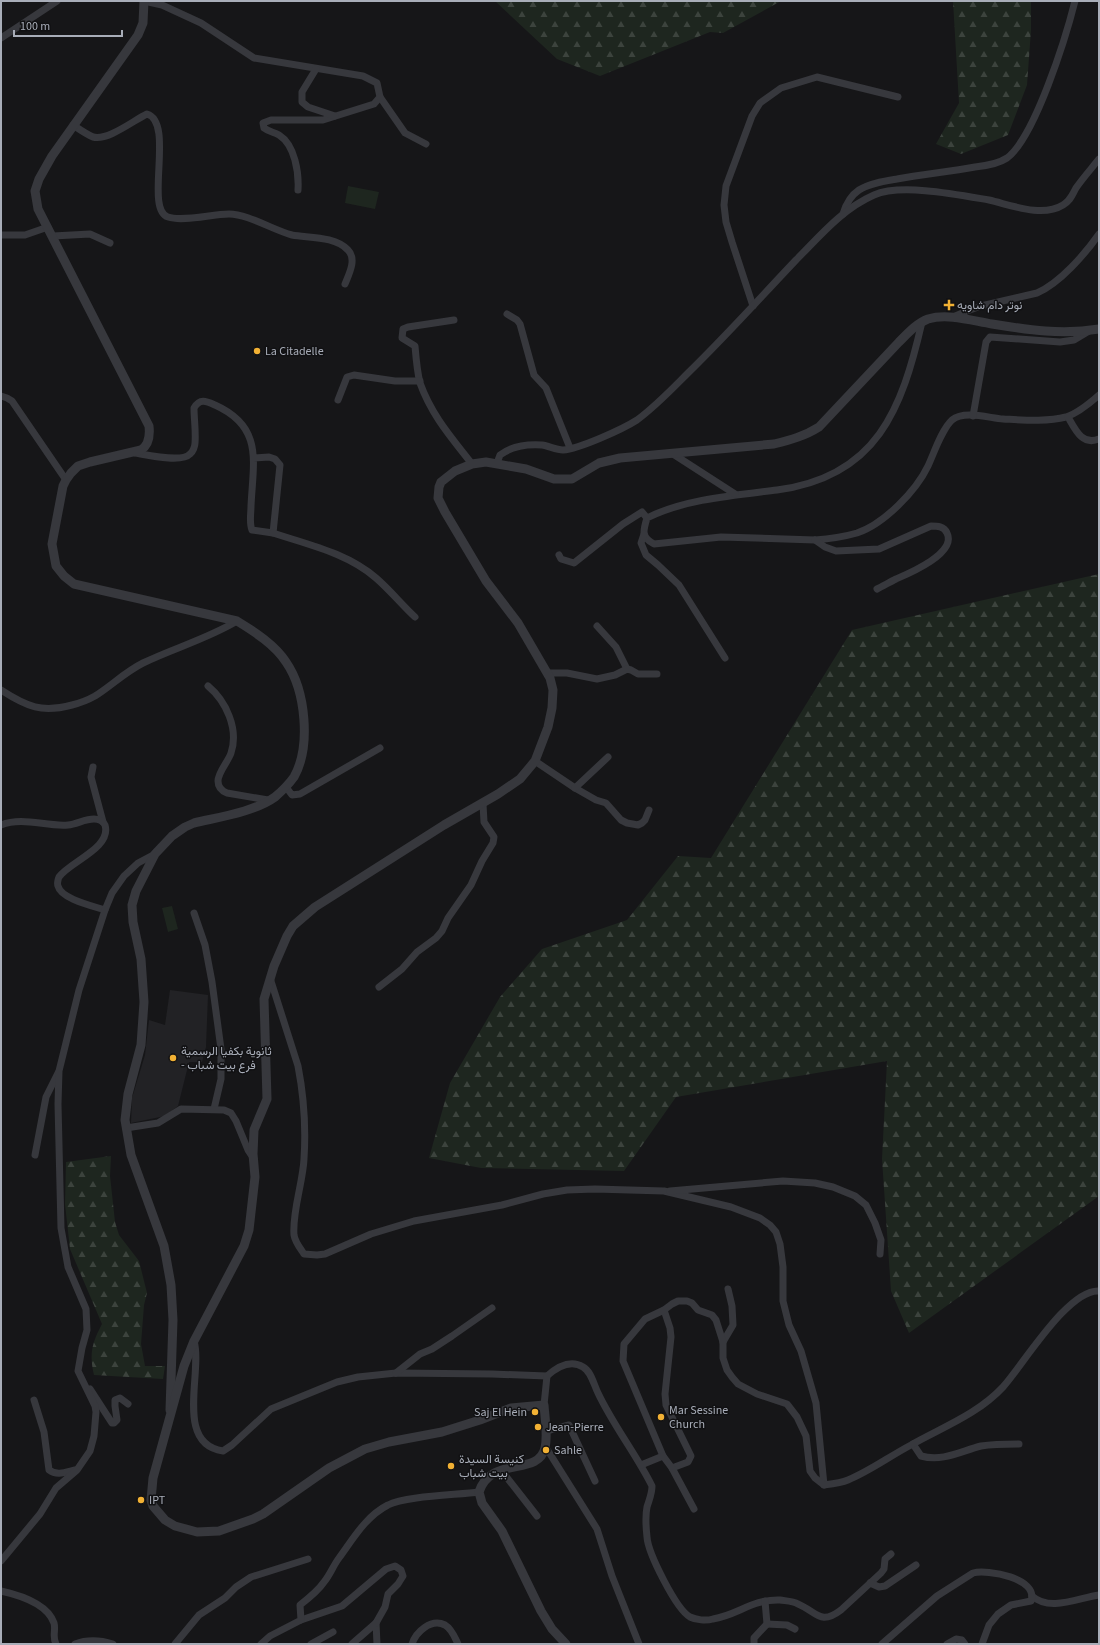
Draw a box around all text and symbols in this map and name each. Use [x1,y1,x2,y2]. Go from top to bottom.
scale bar [14,12,122,38]
text: 100 m [20,18,50,35]
place label: نوتر دام شاويه [957,297,1022,314]
marker: نوتر دام شاويه [944,300,954,310]
place label: La Citadelle [265,343,324,360]
marker: La Citadelle [252,346,262,356]
place label: ثانوية بكفيا الرسمية - فرع بيت شباب [181,1043,272,1074]
marker: ثانوية بكفيا الرسمية - فرع بيت شباب [168,1053,178,1063]
place label: Mar Sessine Church [669,1402,728,1433]
place label: Saj El Hein [474,1404,527,1421]
marker: Saj El Hein [530,1407,540,1417]
marker: Mar Sessine Church [656,1412,666,1422]
place label: Jean-Pierre [546,1419,604,1436]
marker: Jean-Pierre [533,1422,543,1432]
place label: Sahle [554,1442,582,1459]
marker: Sahle [541,1445,551,1455]
place label: كنيسة السيدة بيت شباب [459,1451,524,1482]
marker: كنيسة السيدة بيت شباب [446,1461,456,1471]
place label: IPT [149,1492,166,1509]
marker: IPT [136,1495,146,1505]

